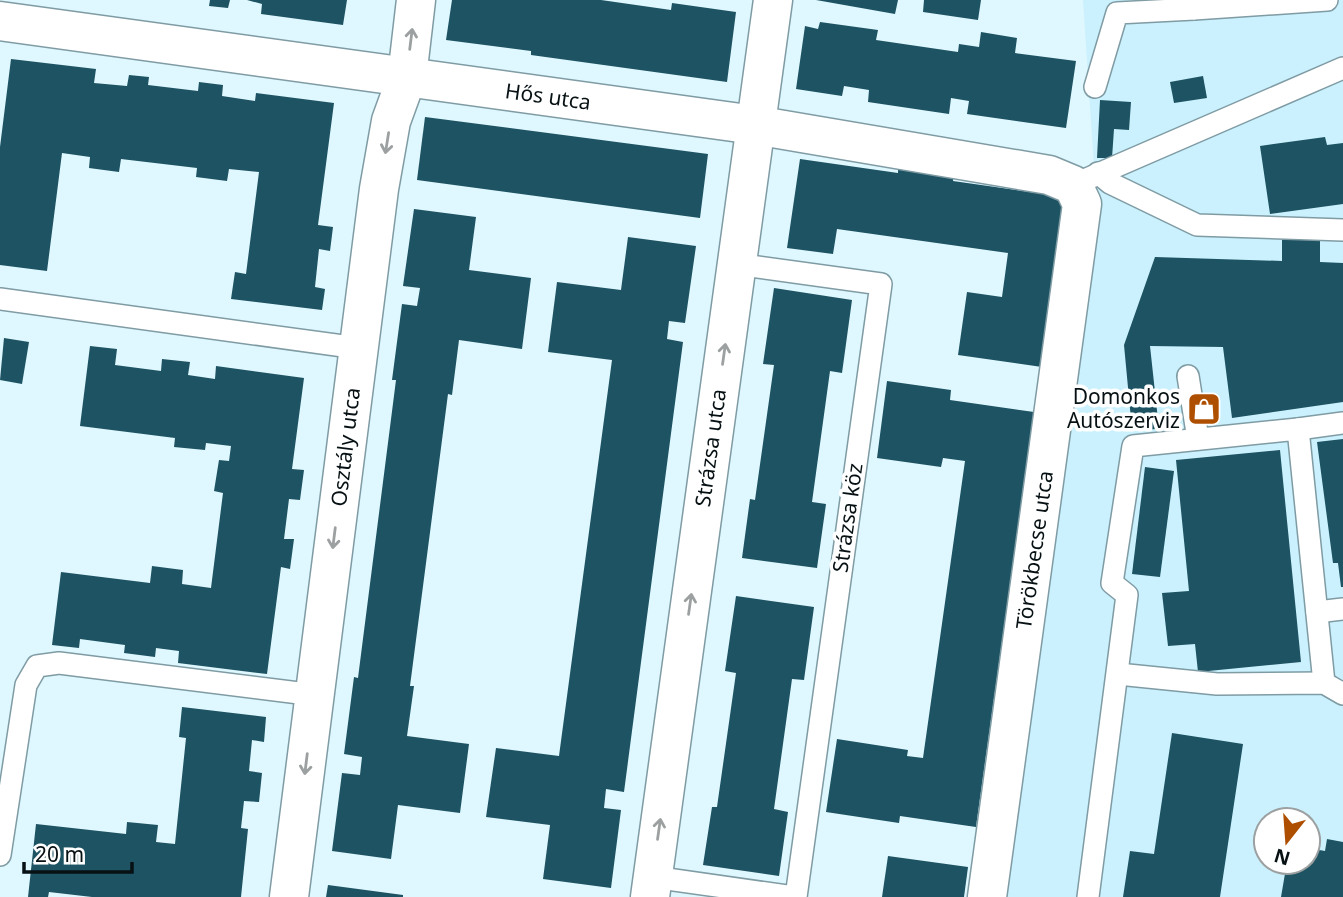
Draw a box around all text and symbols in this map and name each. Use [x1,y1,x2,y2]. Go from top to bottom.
one-way arrow [405,28,418,51]
street label: Hős utca [504,76,593,116]
one-way arrow [380,131,393,154]
one-way arrow [718,343,731,366]
place label: Domonkos Autószerviz [1067,382,1180,434]
street label: Osztály utca [324,386,366,508]
street label: Strázsa utca [688,387,732,509]
shop icon: Domonkos Autószerviz [1185,390,1223,428]
street label: Strázsa köz [825,461,869,574]
street label: Törökbecse utca [1009,469,1059,631]
one-way arrow [328,526,341,549]
one-way arrow [684,593,697,616]
one-way arrow [300,752,313,775]
north arrow [1252,806,1322,876]
one-way arrow [653,819,666,841]
scale bar [24,830,133,874]
text: 20 m [35,840,84,868]
text: N [1271,843,1293,872]

